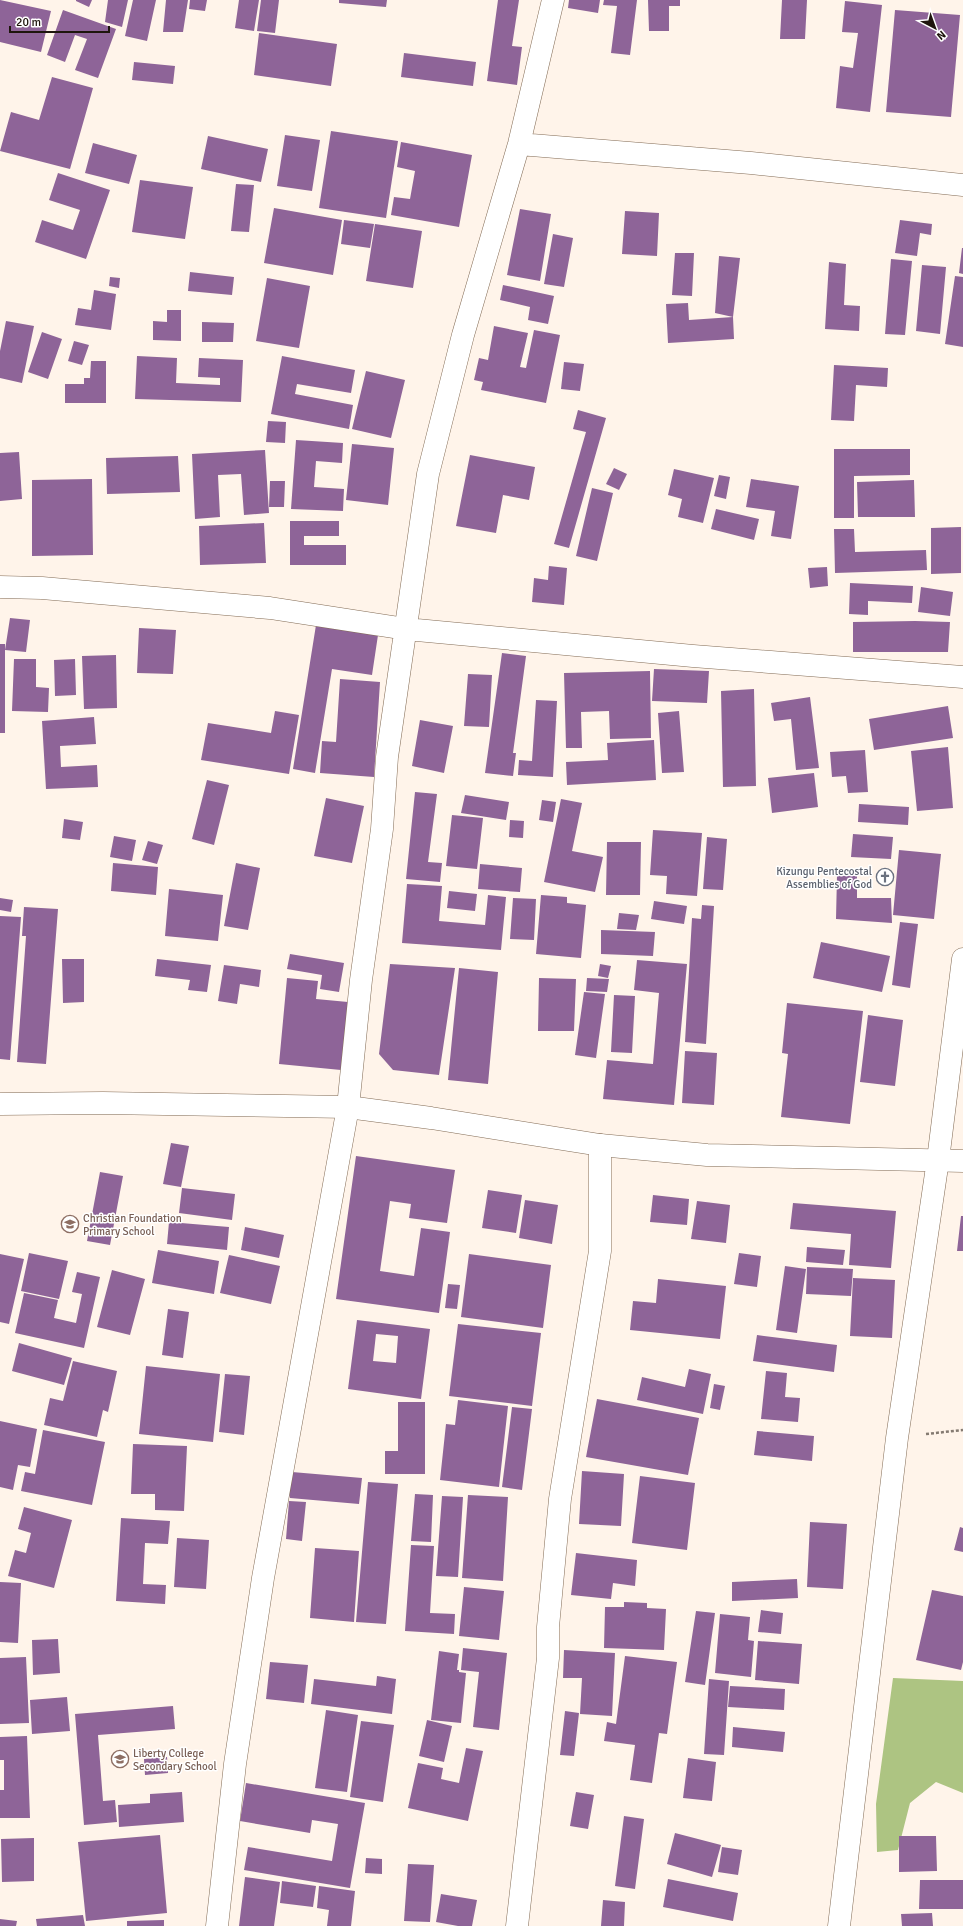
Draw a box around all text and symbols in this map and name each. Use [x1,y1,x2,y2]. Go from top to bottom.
scale bar [10,8,109,34]
north arrow [915,8,955,48]
text: 20 m [16,15,41,30]
text: N [934,28,948,43]
place label: Kizungu Pentecostal Assemblies of God [776,865,872,891]
church icon: Kizungu Pentecostal Assemblies of God [875,867,895,887]
place label: Christian Foundation Primary School [83,1212,182,1238]
school or university icon: Christian Foundation Primary School [60,1214,80,1234]
place label: Liberty College Secondary School [133,1747,217,1773]
school or university icon: Liberty College Secondary School [110,1749,130,1769]

